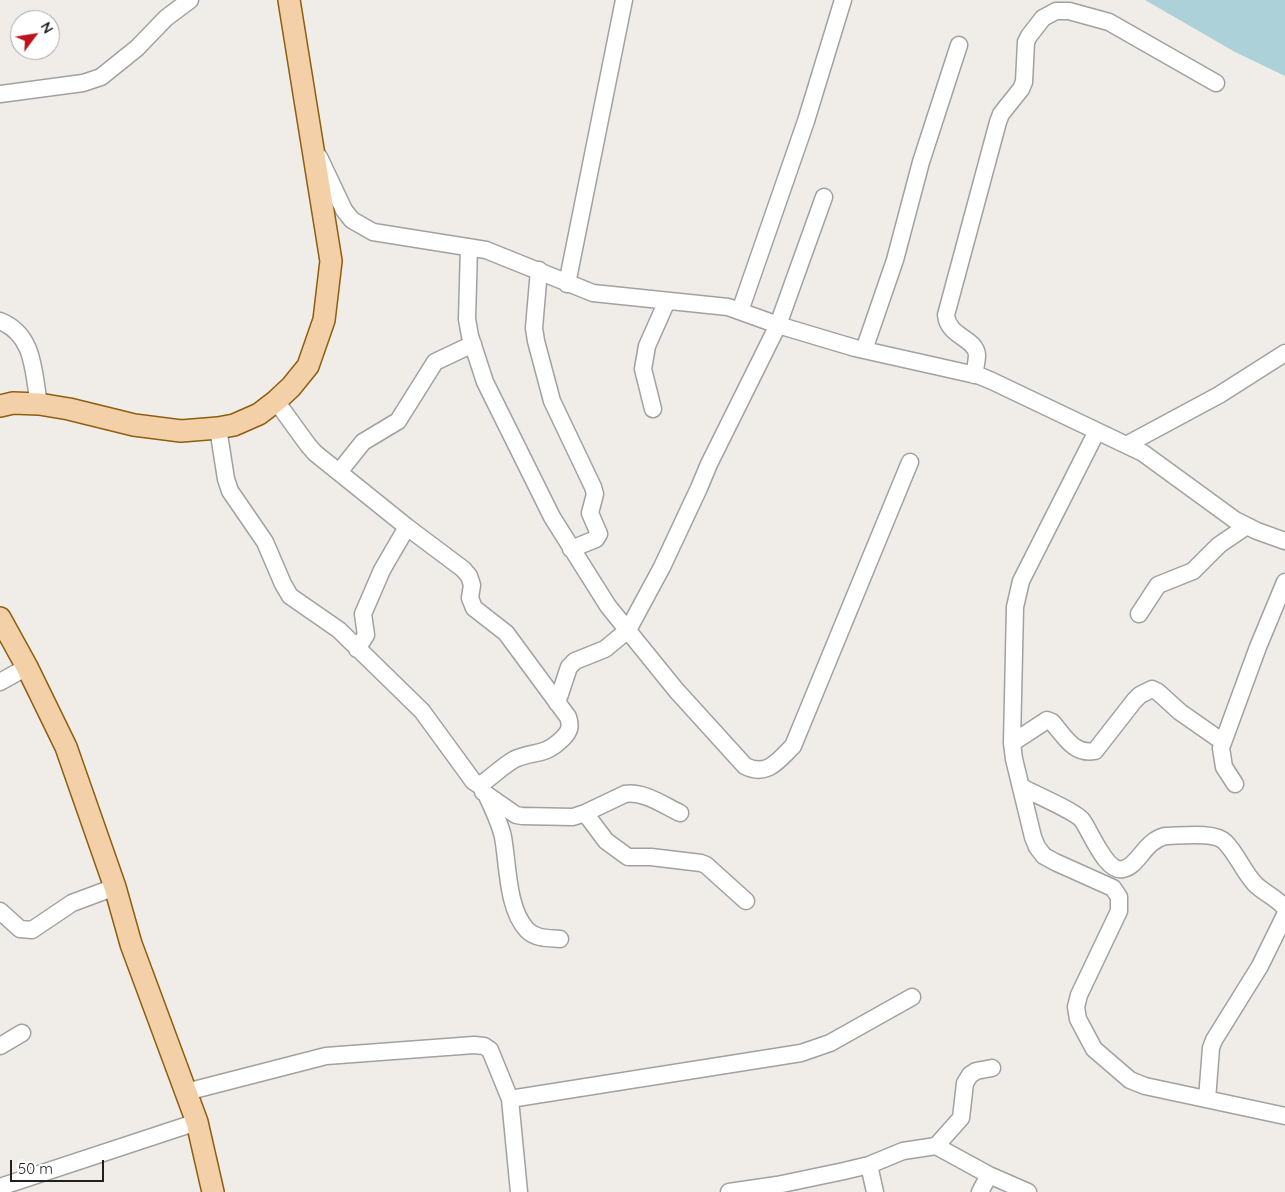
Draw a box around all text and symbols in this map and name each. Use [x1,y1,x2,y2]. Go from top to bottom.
north arrow [10,10,60,60]
text: N [37,19,57,37]
scale bar [12,1150,106,1182]
text: 50 m [18,1159,53,1178]

